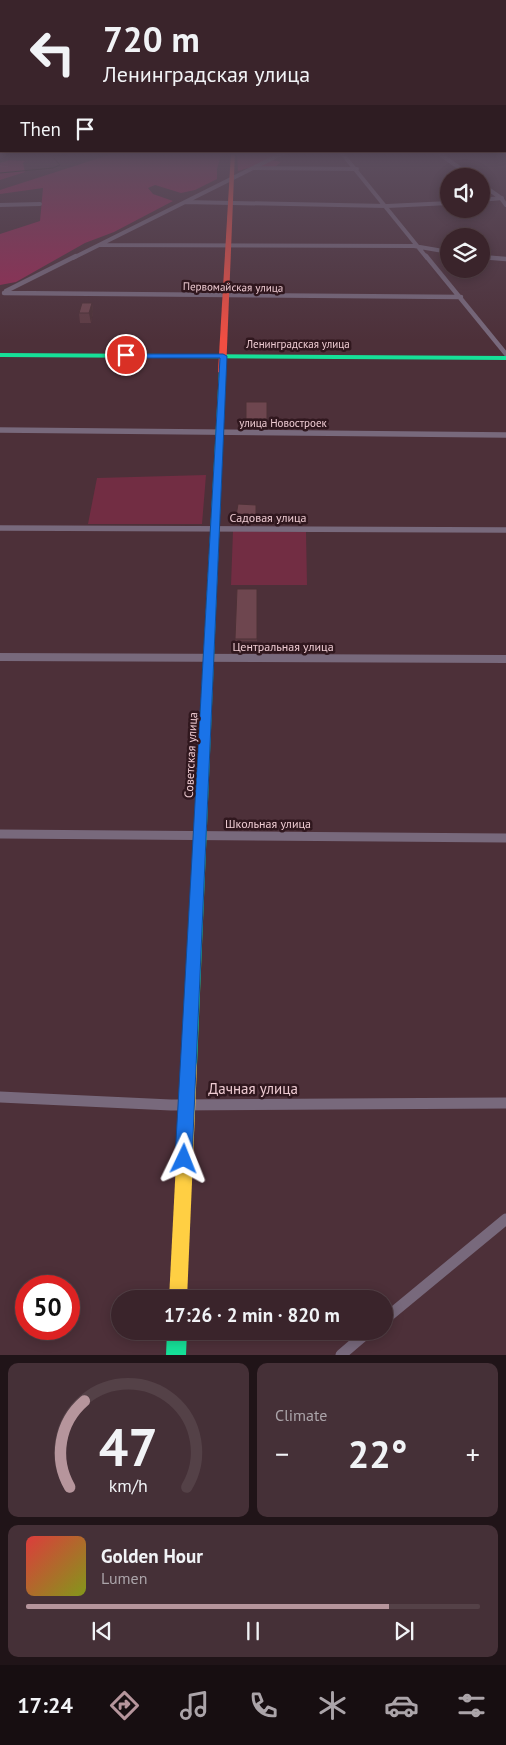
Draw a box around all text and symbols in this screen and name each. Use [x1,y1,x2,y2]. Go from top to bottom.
text: 720 m [103,16,200,62]
icon: left [20,20,85,85]
text: Ленинградская улица [103,60,310,88]
icon: arrive [71,115,99,143]
text: Then [20,117,61,141]
map controls [440,168,490,278]
button: sound [440,168,490,218]
button: layers [440,228,490,278]
street label: Первомайская улица [183,279,283,295]
pin [105,334,147,376]
street label: Ленинградская улица [245,337,350,351]
icon: arrive [112,341,140,369]
street label: улица Новостроек [239,416,327,430]
street label: Садовая улица [229,510,307,525]
street label: Центральная улица [232,639,334,654]
street label: Советская улица [181,712,200,798]
street label: Школьная улица [225,816,311,831]
street label: Дачная улица [208,1079,298,1098]
position arrow [157,1132,209,1184]
speed limit sign: 50 [15,1275,80,1340]
text: 17:26 · 2 min · 820 m [164,1303,340,1327]
text: Climate [275,1405,327,1425]
text: 47 [99,1413,158,1480]
text: 22° [348,1429,407,1478]
text: − [275,1435,289,1472]
text: + [466,1435,480,1472]
text: km/h [109,1474,148,1497]
text: Golden Hour [101,1544,203,1568]
text: Lumen [101,1568,147,1588]
icon: previous [88,1617,116,1645]
icon: pause [239,1617,267,1645]
icon: next [390,1617,418,1645]
icon: directions [107,1688,142,1723]
icon: music [177,1688,212,1723]
icon: phone [246,1688,281,1723]
icon: climate [315,1688,350,1723]
icon: car [384,1688,419,1723]
icon: filters [454,1688,489,1723]
text: 17:24 [17,1691,73,1719]

